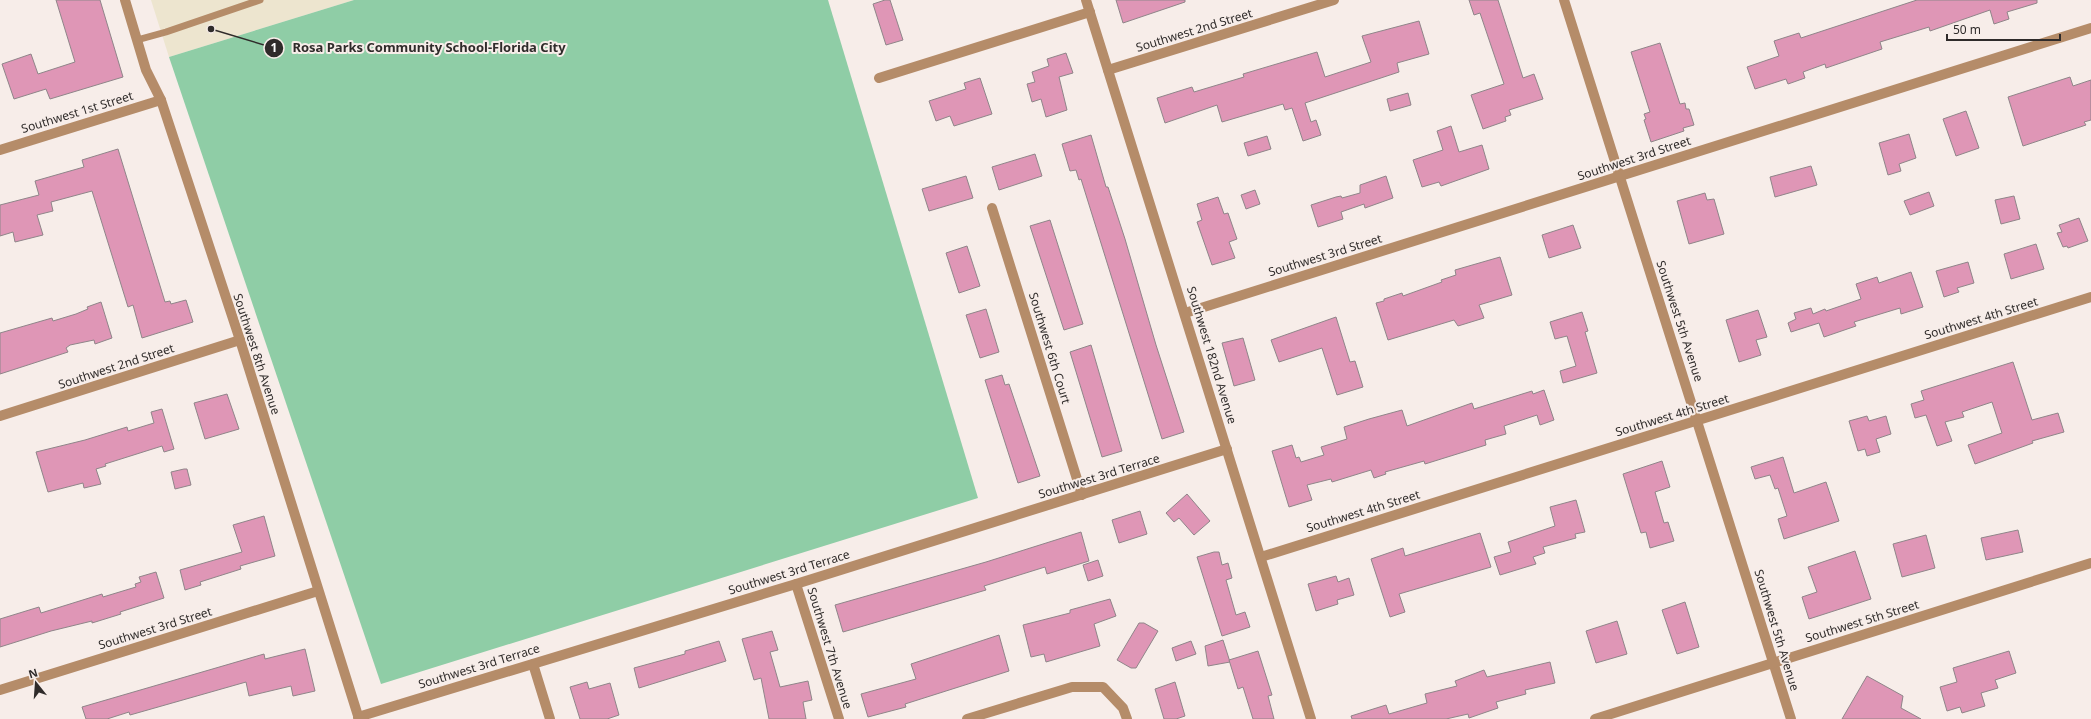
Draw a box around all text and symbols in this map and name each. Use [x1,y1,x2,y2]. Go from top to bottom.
street label: Southwest 2nd Street [1134,4,1255,56]
scale bar [1947,16,2060,42]
text: 50 m [1953,21,1981,38]
callout: Rosa Parks Community School-Florida City [264,35,573,60]
text: Rosa Parks Community School-Florida City [292,38,566,56]
text: 1 [271,39,277,56]
street label: Southwest 1st Street [19,87,136,137]
street label: Southwest 3rd Street [1575,131,1693,184]
street label: Southwest 3rd Street [1266,229,1385,280]
street label: Southwest 5th Avenue [1652,258,1708,384]
street label: Southwest 182nd Avenue [1183,284,1241,426]
street label: Southwest 6th Court [1025,290,1075,406]
street label: Southwest 8th Avenue [229,291,285,417]
street label: Southwest 4th Street [1922,292,2040,343]
street label: Southwest 2nd Street [56,339,177,393]
street label: Southwest 4th Street [1613,389,1731,440]
street label: Southwest 3rd Terrace [1036,449,1162,503]
street label: Southwest 4th Street [1304,485,1422,536]
street label: Southwest 3rd Terrace [726,545,852,599]
street label: Southwest 5th Avenue [1750,567,1804,693]
street label: Southwest 7th Avenue [803,585,857,711]
street label: Southwest 5th Street [1803,595,1921,646]
street label: Southwest 3rd Street [96,602,215,653]
street label: Southwest 3rd Terrace [416,639,542,693]
north arrow [16,663,56,703]
text: N [26,664,39,681]

